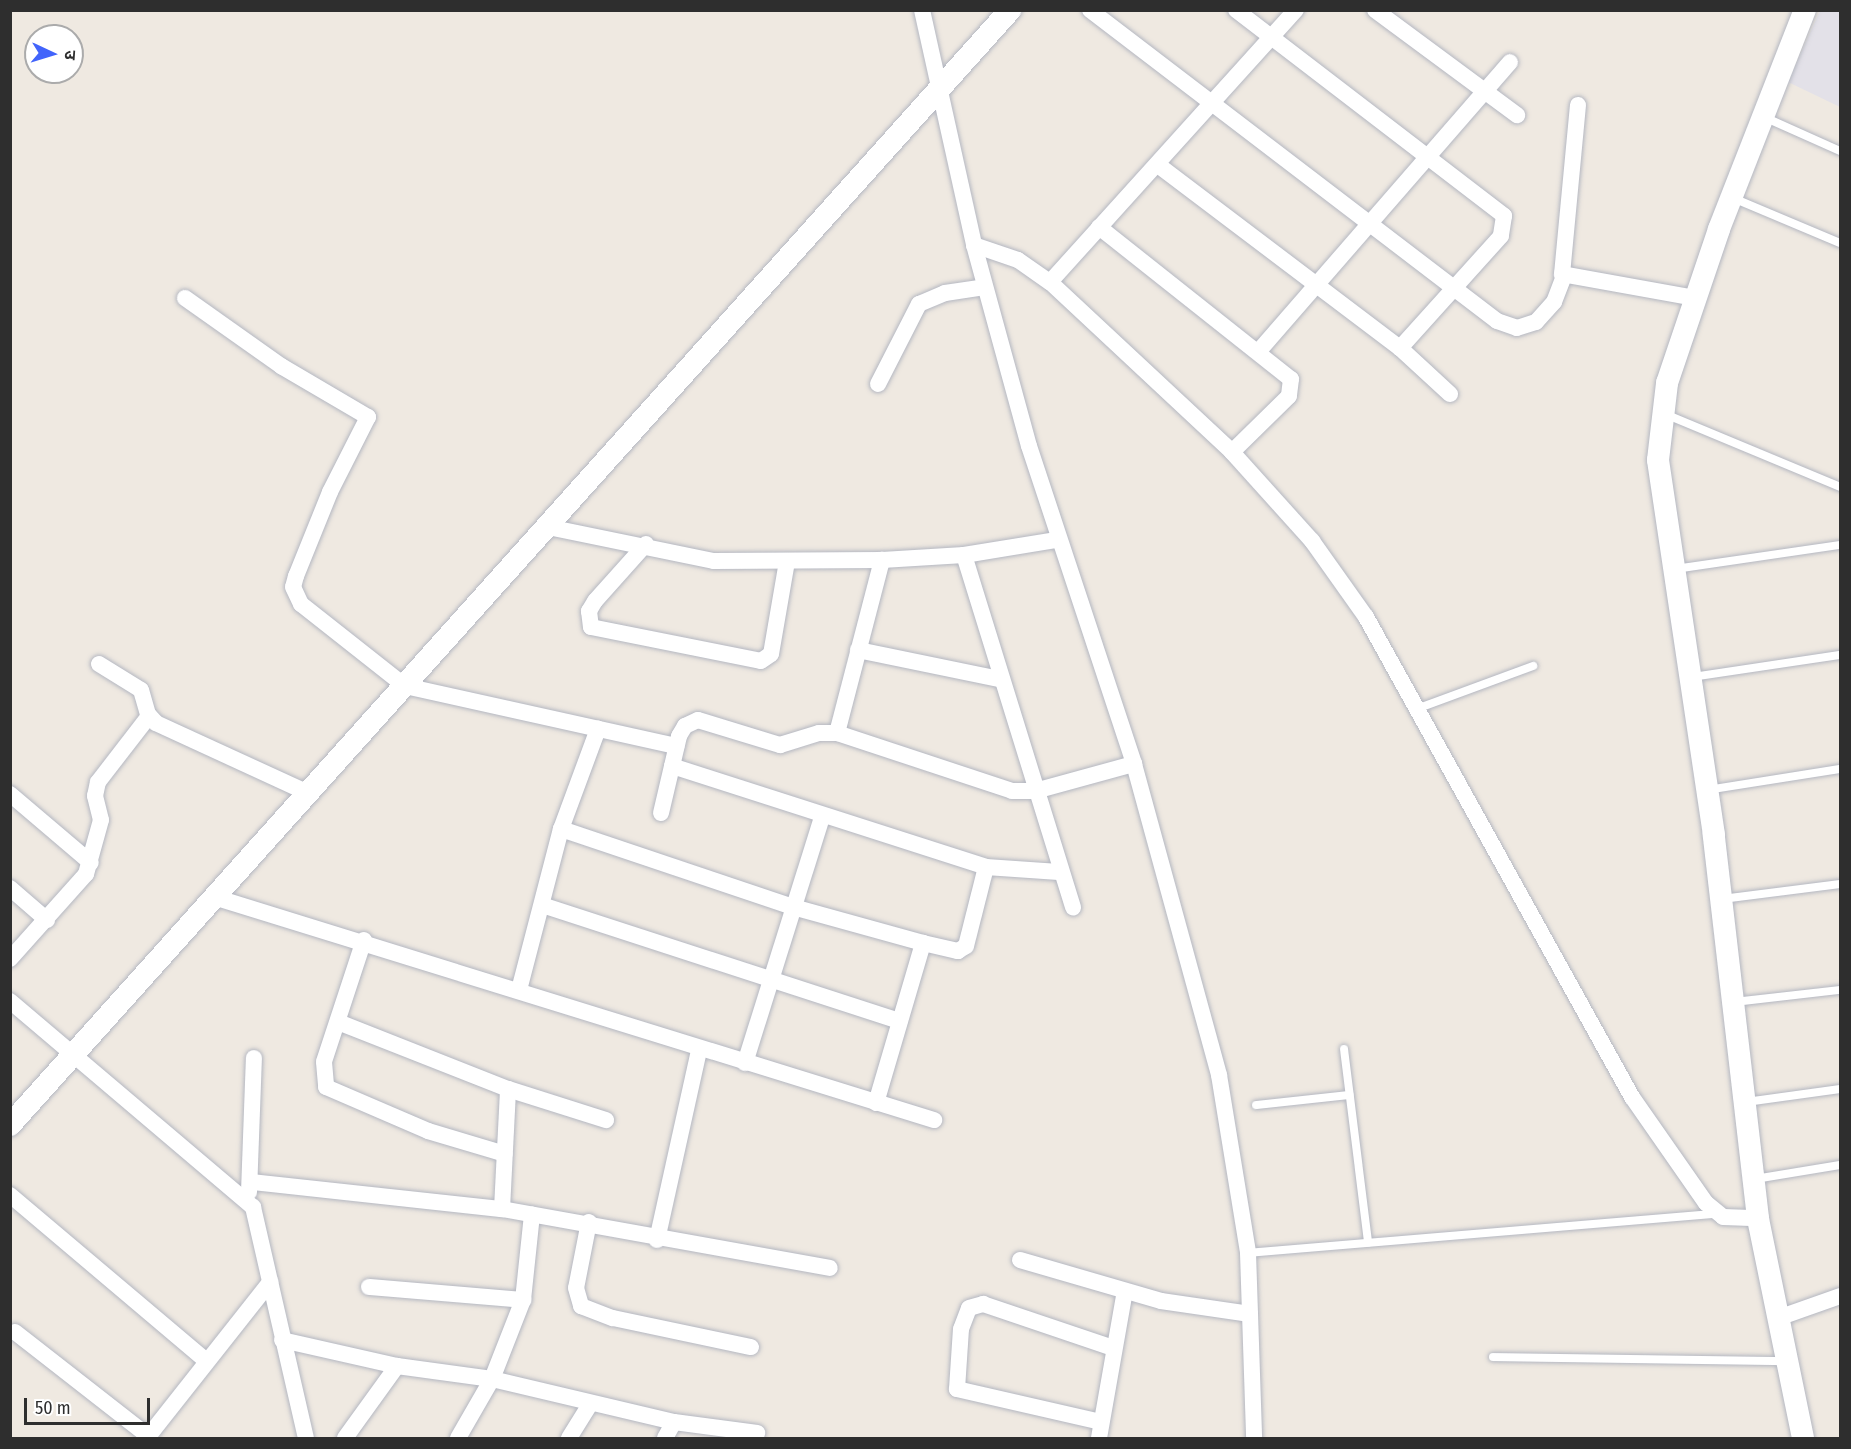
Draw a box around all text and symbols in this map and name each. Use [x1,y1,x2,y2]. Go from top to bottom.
north arrow [24,24,84,84]
text: उ [61,50,80,60]
scale bar [27,1386,153,1424]
text: 50 m [35,1397,71,1419]

